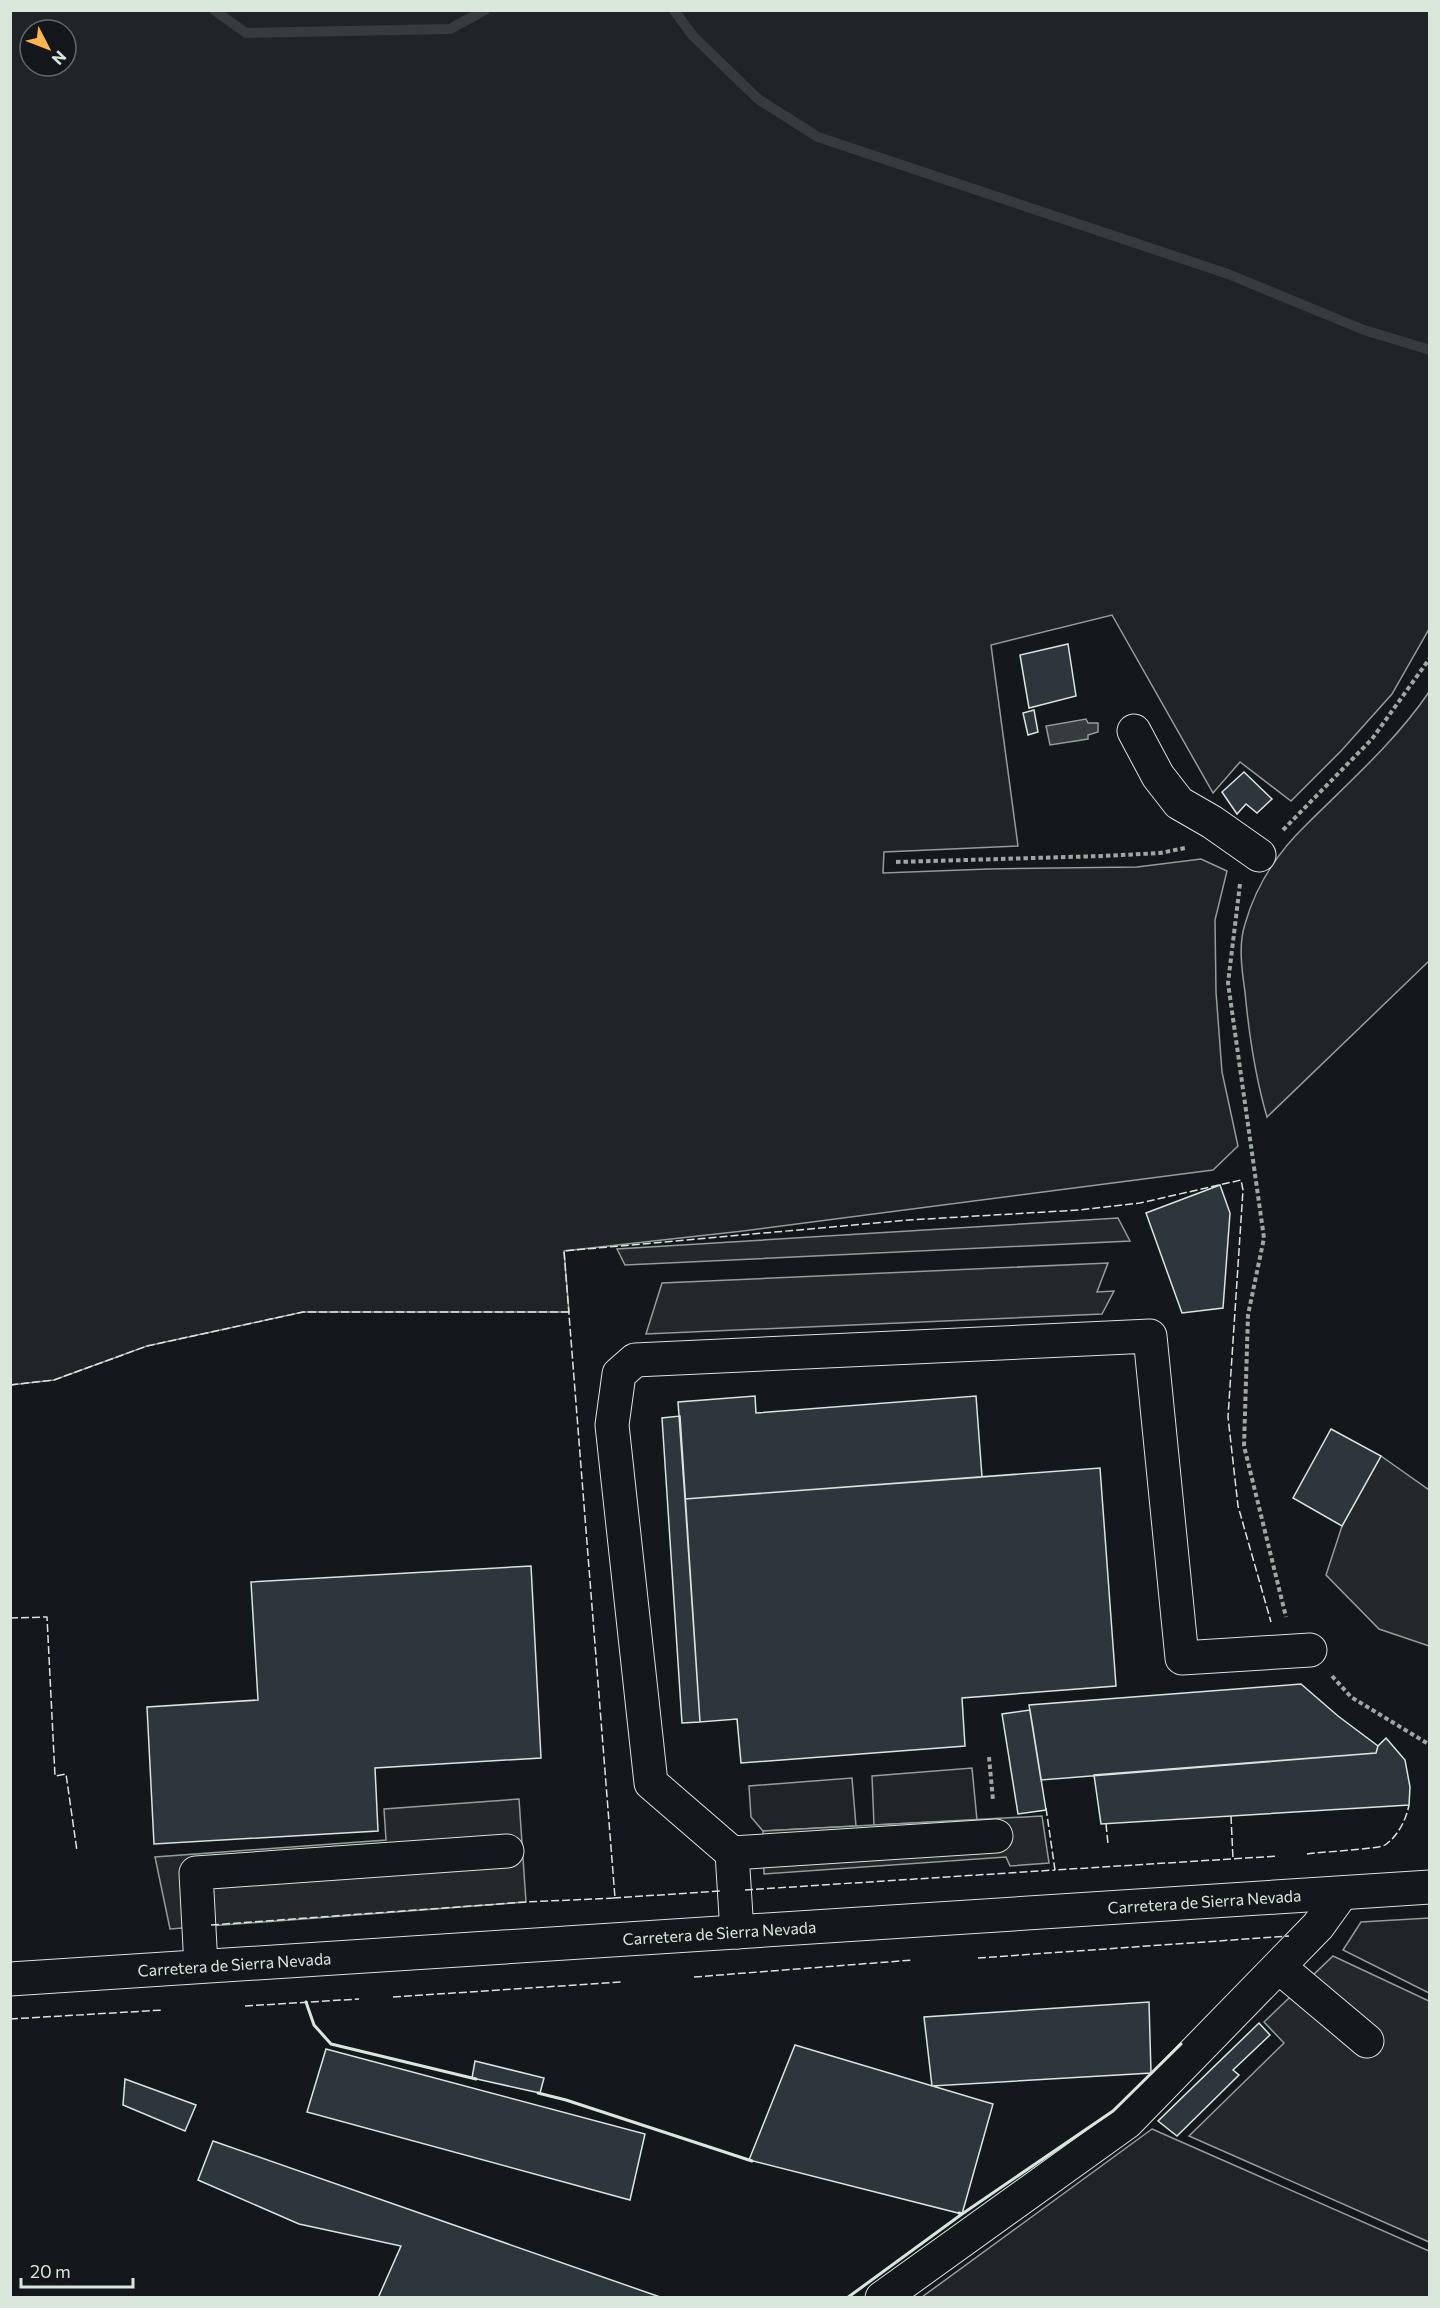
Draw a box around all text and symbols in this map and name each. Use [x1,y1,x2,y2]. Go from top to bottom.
north arrow [18,18,78,78]
text: N [48,48,71,69]
street label: Carretera de Sierra Nevada [1107,1885,1302,1917]
street label: Carretera de Sierra Nevada [622,1917,817,1948]
street label: Carretera de Sierra Nevada [137,1948,332,1980]
scale bar [21,2251,134,2289]
text: 20 m [30,2260,71,2282]

